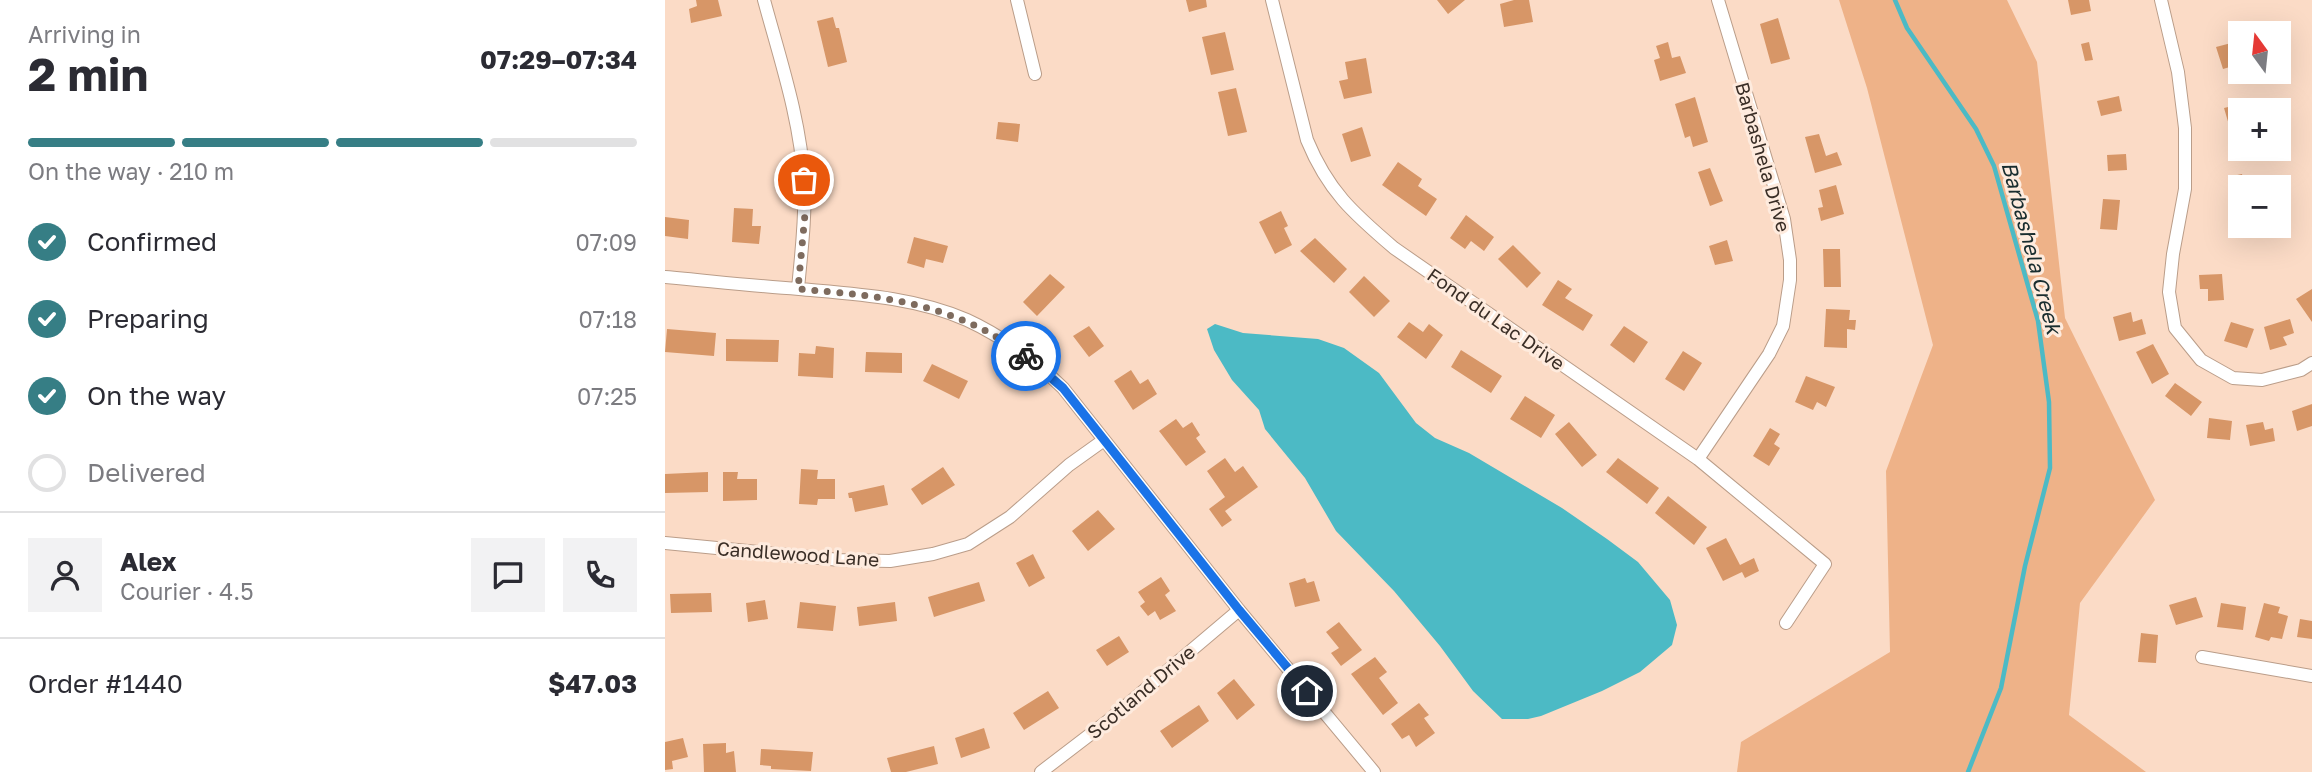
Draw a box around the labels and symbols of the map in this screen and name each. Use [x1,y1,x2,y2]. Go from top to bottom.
north arrow [2228,21,2291,84]
street label: Barbashela Drive [1731,79,1796,234]
pin [774,150,834,210]
water label: Barbashela Creek [1996,159,2068,339]
street label: Fond du Lac Drive [1423,263,1569,375]
courier [991,321,1061,391]
street label: Candlewood Lane [716,536,880,571]
street label: Scotland Drive [1082,640,1199,743]
pin [1277,661,1337,721]

